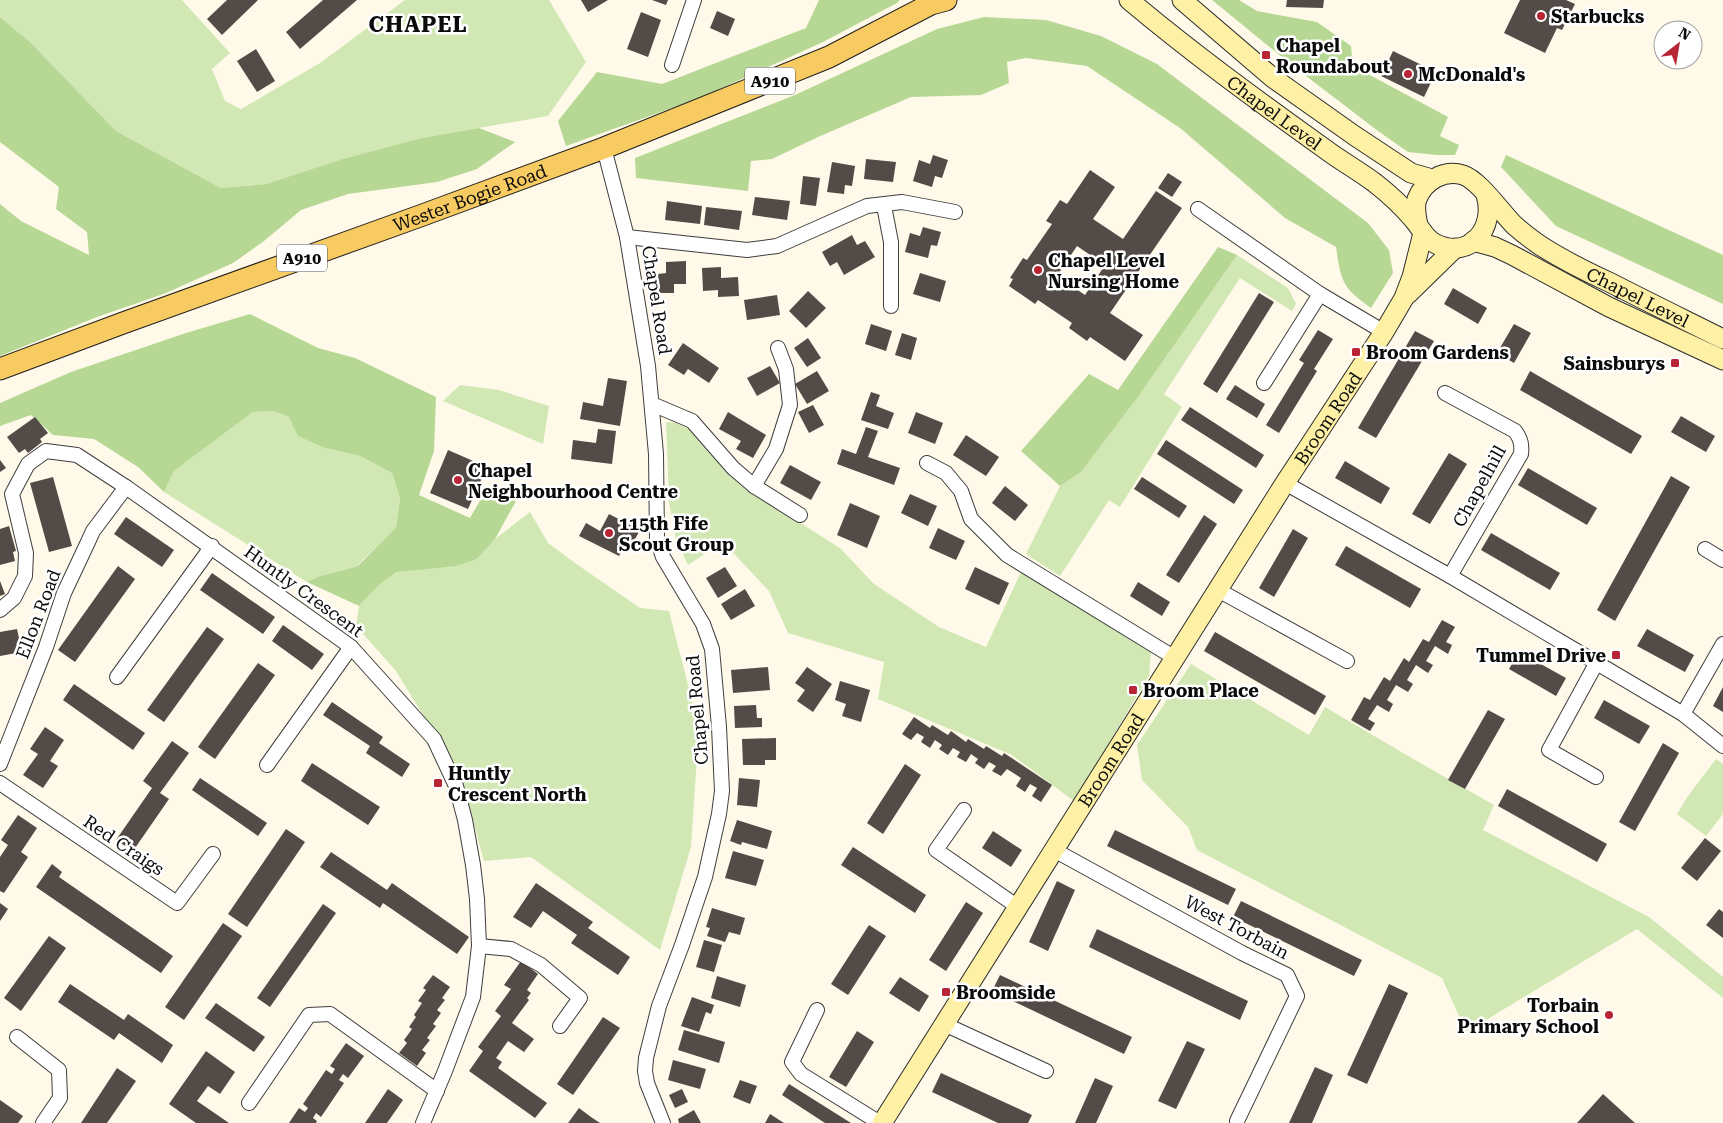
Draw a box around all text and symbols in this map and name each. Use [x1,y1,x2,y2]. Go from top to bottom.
place label: Starbucks [1551,6,1644,27]
marker: Starbucks [1535,10,1547,22]
district label: CHAPEL [369,12,467,37]
north arrow [1653,20,1703,70]
text: N [1676,24,1694,44]
place label: Chapel Roundabout [1276,35,1390,77]
marker: Chapel Roundabout [1260,49,1272,61]
place label: McDonald's [1418,64,1525,85]
road number: A910 [745,68,795,94]
marker: McDonald's [1402,68,1414,80]
street label: Chapel Level [1223,71,1326,154]
street label: Wester Bogie Road [390,160,550,235]
road number: A910 [277,244,327,272]
street label: Chapel Road [638,244,676,356]
place label: Chapel Level Nursing Home [1048,250,1179,292]
street label: Chapel Level [1583,263,1693,331]
marker: Chapel Level Nursing Home [1032,264,1044,276]
place label: Broom Gardens [1366,342,1509,363]
marker: Broom Gardens [1350,346,1362,358]
place label: Sainsburys [1563,353,1665,374]
marker: Sainsburys [1669,357,1681,369]
street label: Broom Road [1290,367,1366,468]
street label: Chapelhill [1448,441,1510,530]
place label: Chapel Neighbourhood Centre [468,460,679,502]
marker: Chapel Neighbourhood Centre [452,474,464,486]
place label: 115th Fife Scout Group [619,513,734,555]
marker: 115th Fife Scout Group [603,527,615,539]
street label: Huntly Crescent [240,541,368,641]
street label: Ellon Road [11,566,65,662]
place label: Tummel Drive [1476,645,1606,666]
marker: Tummel Drive [1610,649,1622,661]
street label: Chapel Road [682,654,712,766]
place label: Broom Place [1143,680,1259,701]
marker: Broom Place [1127,684,1139,696]
street label: Broom Road [1073,709,1148,811]
place label: Huntly Crescent North [448,763,587,805]
marker: Huntly Crescent North [432,777,444,789]
street label: Red Craigs [80,810,168,880]
street label: West Torbain [1181,891,1293,963]
place label: Broomside [956,982,1056,1003]
marker: Broomside [940,986,952,998]
place label: Torbain Primary School [1457,995,1599,1037]
marker: Torbain Primary School [1603,1009,1615,1021]

